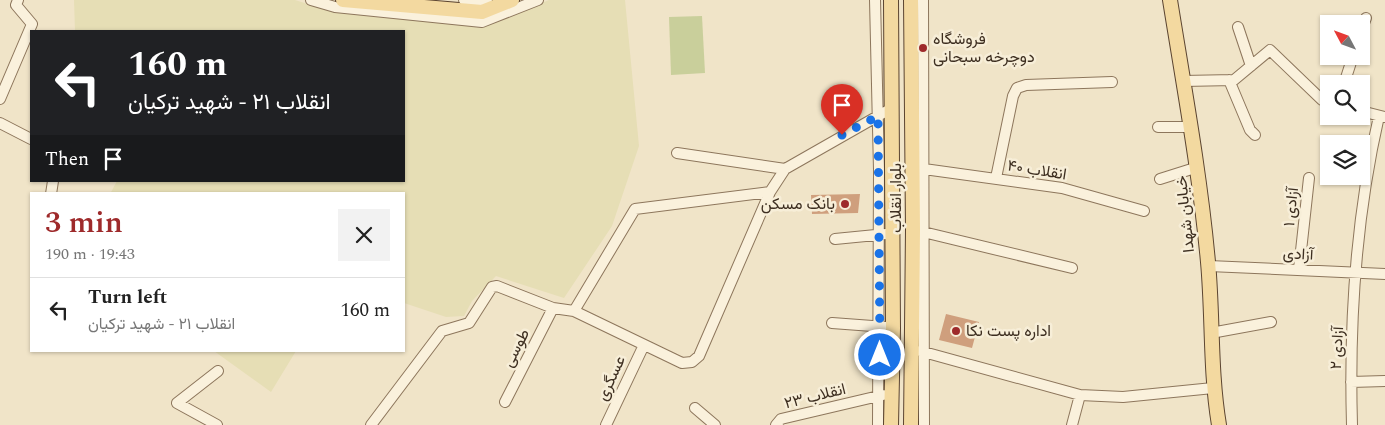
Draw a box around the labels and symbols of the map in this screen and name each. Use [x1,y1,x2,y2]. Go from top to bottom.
north arrow [1320,15,1370,65]
place label: فروشگاه دوچرخه سبحانی [933,27,1035,69]
marker: فروشگاه دوچرخه سبحانی [917,42,929,54]
pin [821,84,863,135]
street label: انقلاب ۴۰ [1006,153,1068,187]
street label: بلوار انقلاب [884,163,908,233]
street label: خیابان شهدا [1169,174,1201,254]
street label: آزادی ۱ [1277,185,1305,228]
place label: بانک مسکن [761,192,835,216]
marker: بانک مسکن [839,198,851,210]
street label: آزادی [1282,241,1315,267]
place label: اداره پست نکا [966,319,1051,343]
street label: طوسی [496,324,536,372]
marker: اداره پست نکا [950,325,962,337]
street label: آزادی ۲ [1324,325,1350,370]
position arrow [853,328,905,380]
street label: عسگری [590,351,632,405]
street label: انقلاب ۲۳ [782,377,848,415]

